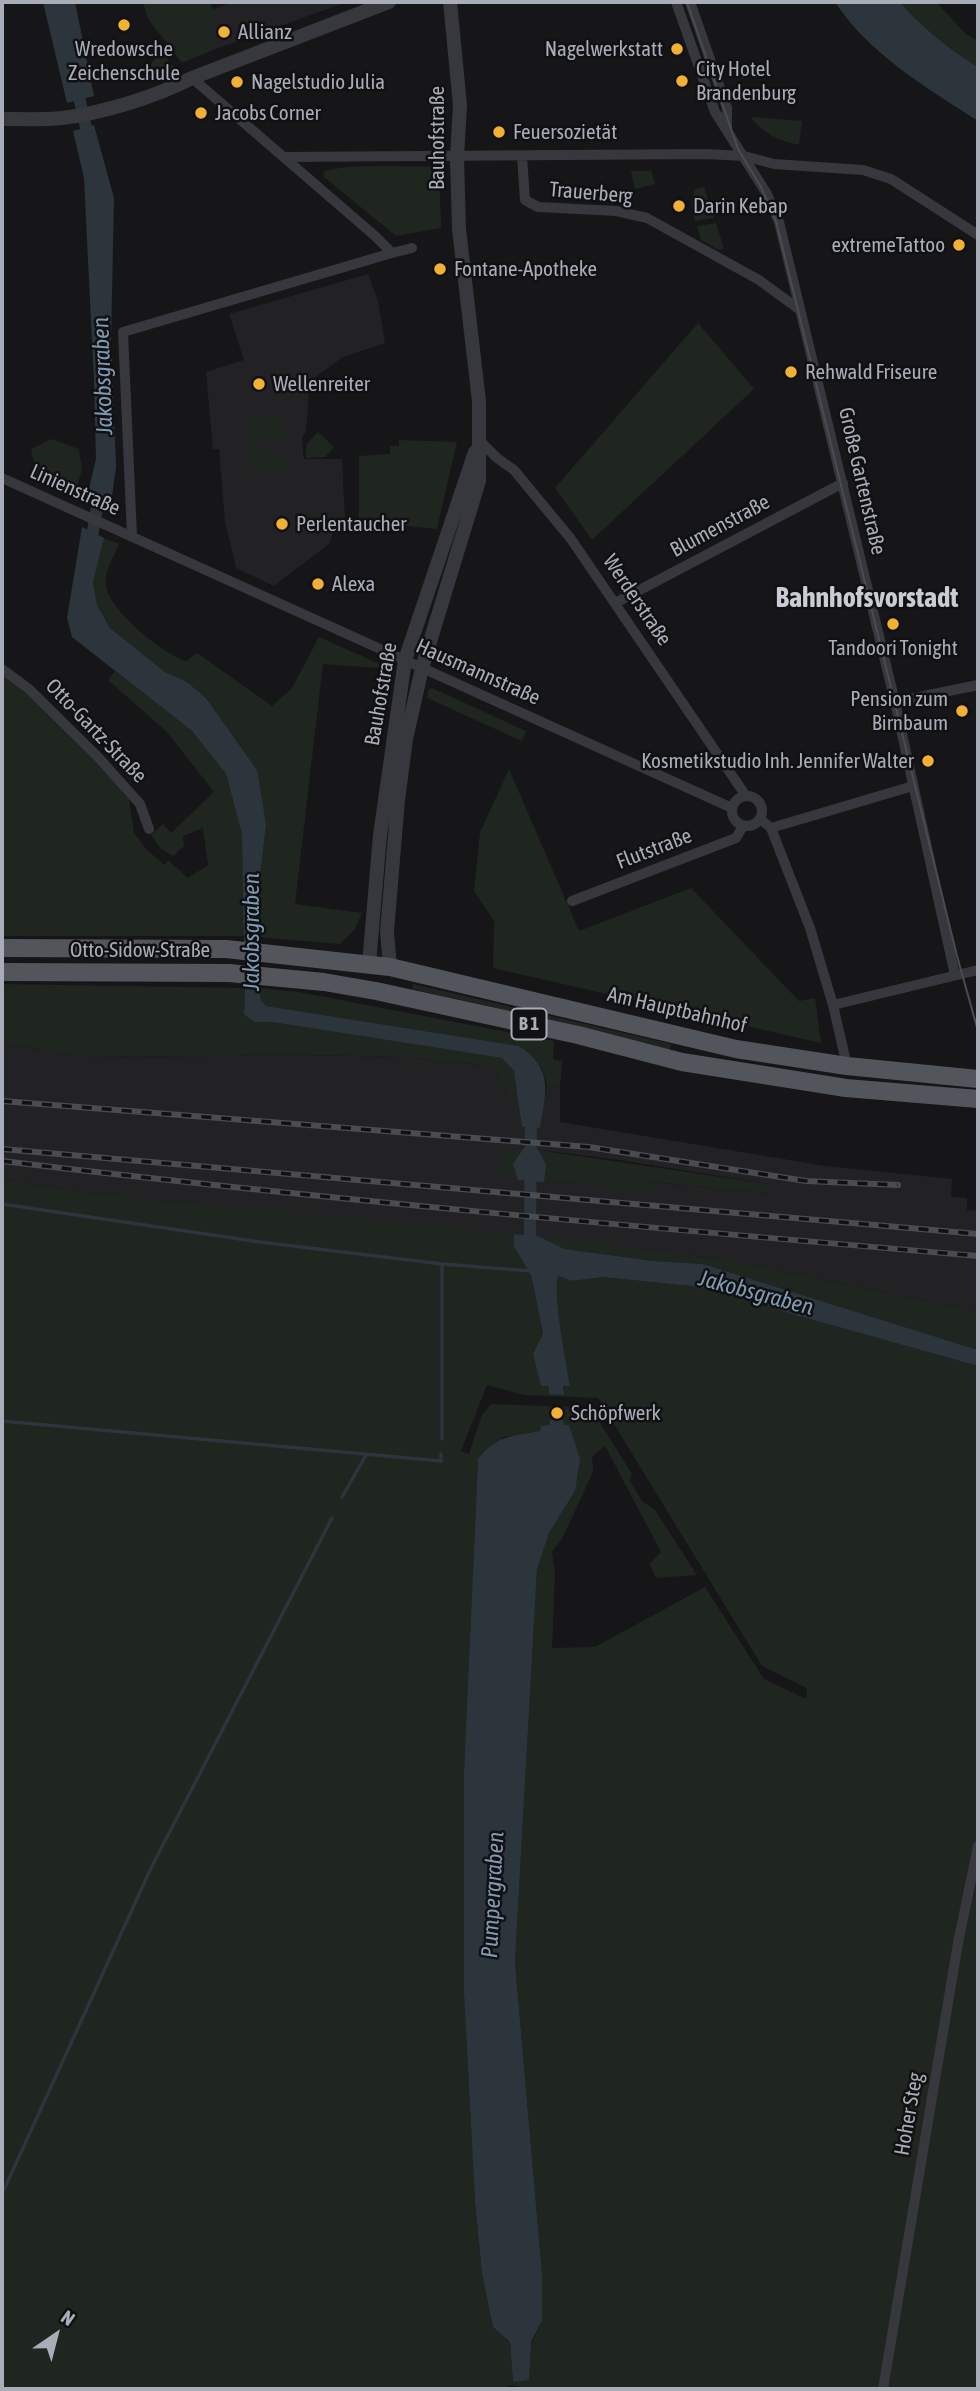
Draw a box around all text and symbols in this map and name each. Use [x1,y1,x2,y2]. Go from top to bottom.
marker: Wredowsche Zeichenschule [116,17,132,33]
place label: Allianz [238,19,292,45]
marker: Allianz [216,24,232,40]
place label: Wredowsche Zeichenschule [68,36,180,86]
place label: Nagelwerkstatt [545,36,663,62]
marker: Nagelwerkstatt [669,41,685,57]
place label: City Hotel Brandenburg [696,56,796,106]
place label: Nagelstudio Julia [251,69,385,95]
marker: City Hotel Brandenburg [674,73,690,89]
marker: Nagelstudio Julia [229,74,245,90]
street label: Bauhofstraße [424,86,450,190]
place label: Jacobs Corner [215,100,321,126]
marker: Jacobs Corner [193,105,209,121]
place label: Feuersozietät [513,119,617,145]
marker: Feuersozietät [491,124,507,140]
street label: Trauerberg [548,177,634,209]
place label: Darin Kebap [693,193,788,219]
marker: Darin Kebap [671,198,687,214]
place label: extremeTattoo [832,232,945,258]
marker: extremeTattoo [951,237,967,253]
place label: Fontane-Apotheke [454,256,597,282]
marker: Fontane-Apotheke [432,261,448,277]
water label: Jakobsgraben [87,317,119,435]
place label: Rehwald Friseure [805,359,937,385]
marker: Rehwald Friseure [783,364,799,380]
place label: Wellenreiter [273,371,370,397]
marker: Wellenreiter [251,376,267,392]
street label: Große Gartenstraße [833,405,891,557]
street label: Linienstraße [26,459,124,521]
street label: Blumenstraße [666,489,774,563]
place label: Perlentaucher [296,511,407,537]
marker: Perlentaucher [274,516,290,532]
street label: Werderstraße [597,550,677,650]
place label: Alexa [332,571,375,597]
marker: Alexa [310,576,326,592]
district label: Bahnhofsvorstadt [776,581,958,615]
marker: Tandoori Tonight [885,616,901,632]
street label: Hausmannstraße [412,633,544,711]
place label: Tandoori Tonight [828,635,958,661]
street label: Bauhofstraße [360,641,402,747]
street label: Otto-Gartz-Straße [40,674,152,788]
place label: Pension zum Birnbaum [850,686,948,736]
marker: Pension zum Birnbaum [954,703,970,719]
place label: Kosmetikstudio Inh. Jennifer Walter [641,748,914,774]
marker: Kosmetikstudio Inh. Jennifer Walter [920,753,936,769]
street label: Flutstraße [613,823,695,875]
water label: Jakobsgraben [238,873,266,991]
street label: Otto-Sidow-Straße [70,937,210,963]
street label: Am Hauptbahnhof [605,982,749,1038]
road number: B 1 [512,1008,546,1040]
water label: Jakobsgraben [696,1264,816,1322]
place label: Schöpfwerk [571,1400,661,1426]
marker: Schöpfwerk [549,1405,565,1421]
water label: Pumpergraben [476,1831,510,1959]
street label: Hoher Steg [889,2070,929,2158]
north arrow [21,2300,91,2370]
text: N [57,2306,79,2330]

